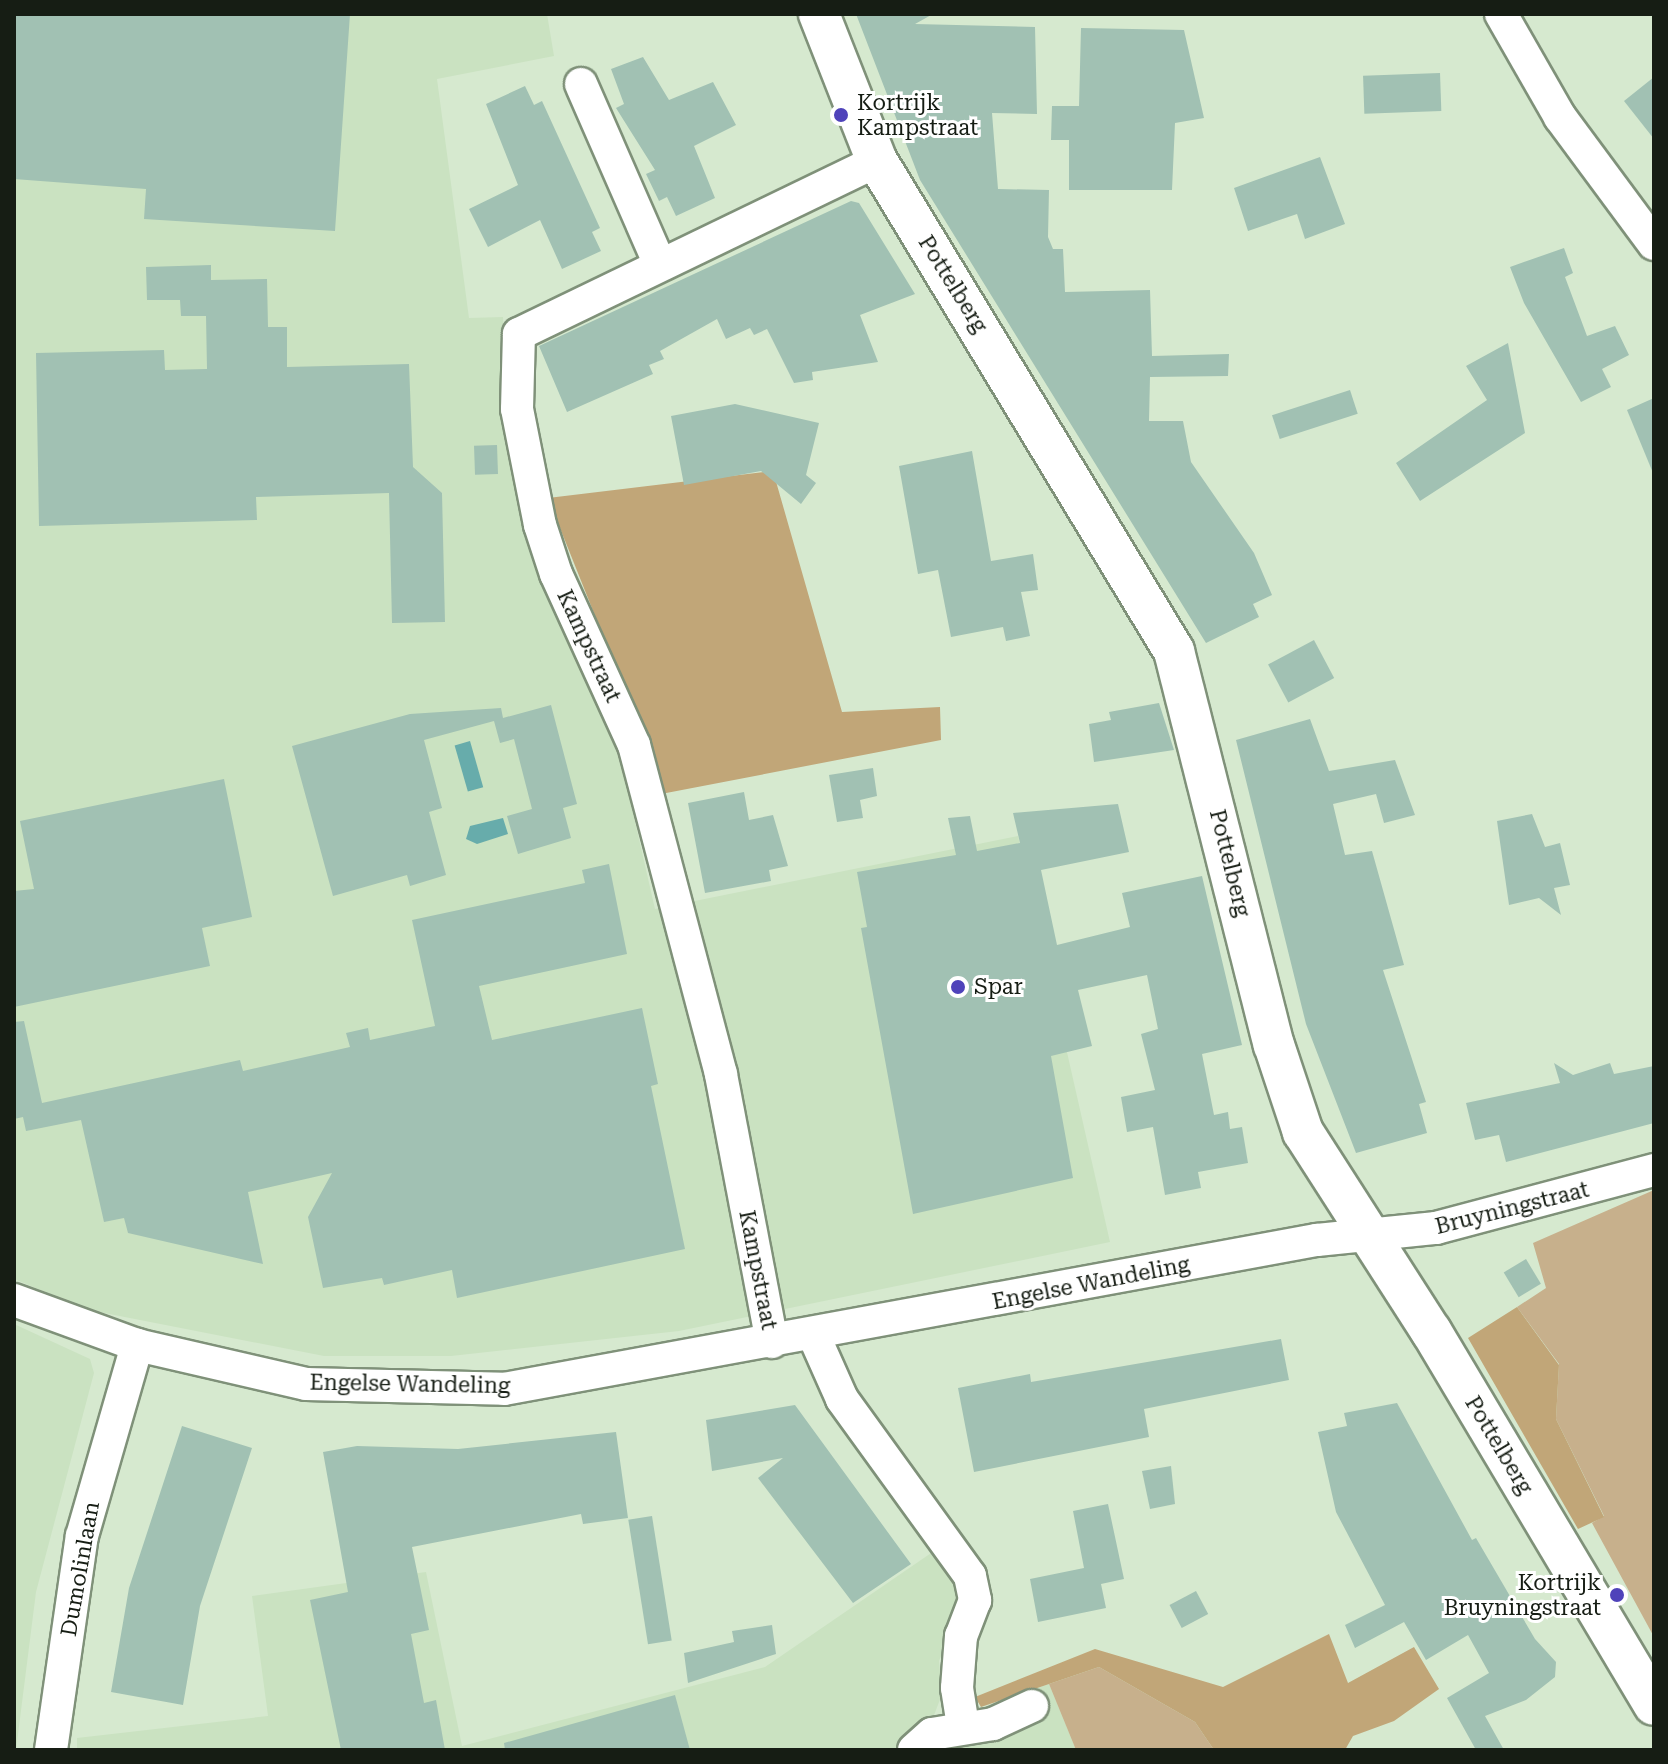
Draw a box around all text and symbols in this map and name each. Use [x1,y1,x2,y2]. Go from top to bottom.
place label: Kortrijk Kampstraat [857,89,978,140]
marker: Kortrijk Kampstraat [832,106,850,124]
street label: Pottelberg [913,230,993,338]
street label: Kampstraat [551,586,627,706]
street label: Pottelberg [1204,807,1256,919]
place label: Spar [974,974,1023,1000]
marker: Spar [949,978,967,996]
street label: Bruyningstraat [1432,1176,1592,1240]
street label: Kampstraat [733,1208,783,1332]
street label: Engelse Wandeling [990,1251,1192,1315]
street label: Engelse Wandeling [309,1369,511,1399]
street label: Pottelberg [1459,1391,1539,1499]
street label: Dumolinlaan [55,1499,105,1639]
place label: Kortrijk Bruyningstraat [1444,1569,1601,1620]
marker: Kortrijk Bruyningstraat [1608,1586,1626,1604]

